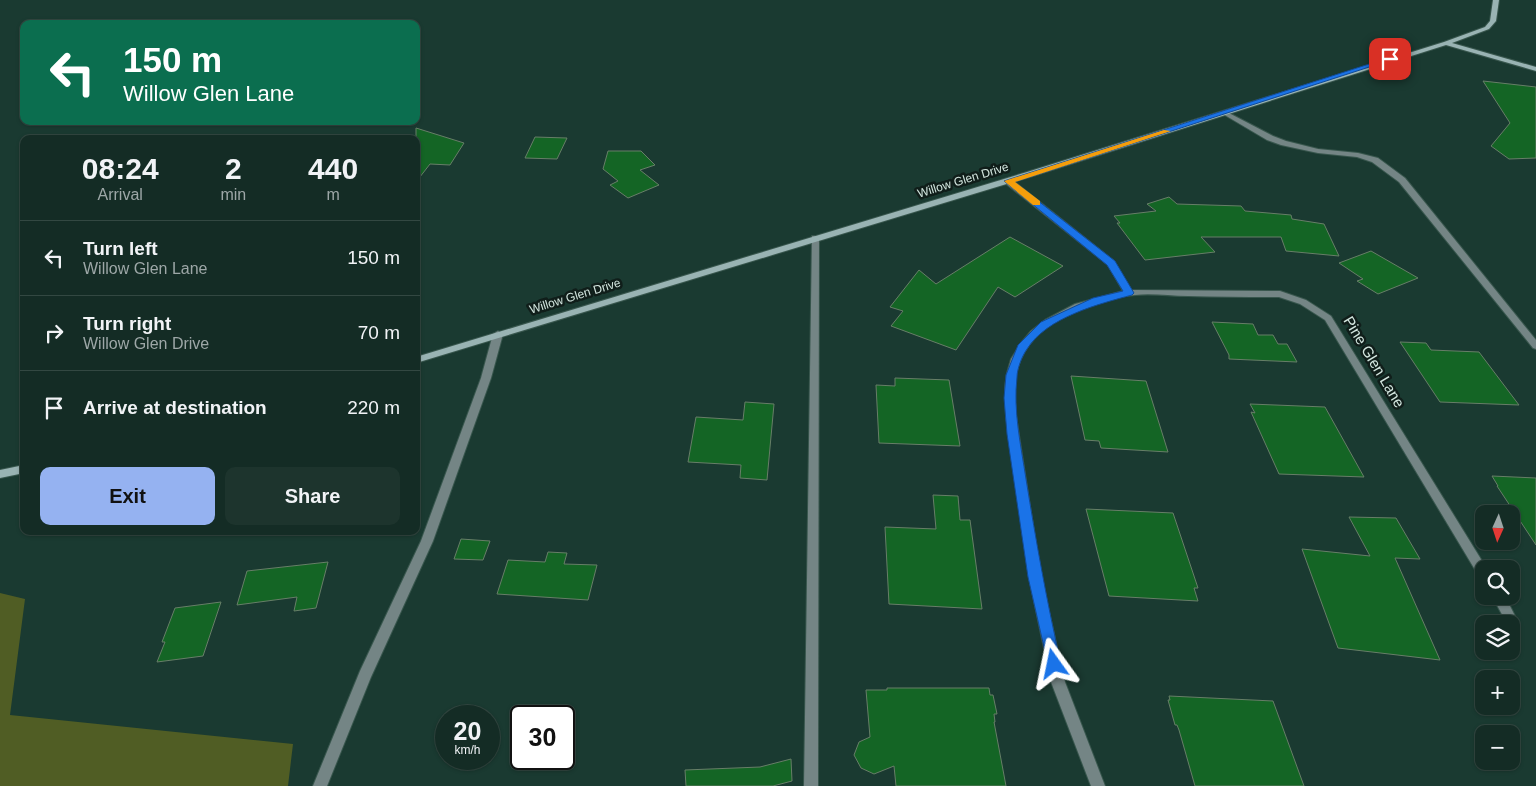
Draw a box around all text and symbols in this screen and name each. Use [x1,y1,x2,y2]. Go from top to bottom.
pin [1369,38,1411,80]
icon: left [40,40,105,105]
text: 150 m [123,40,222,79]
icon: arrive [1376,45,1404,73]
text: Willow Glen Lane [123,81,294,106]
text: 08:24 [82,152,159,185]
text: 2 [225,152,242,185]
text: 440 [308,152,358,185]
street label: Willow Glen Drive [916,159,1011,201]
text: Arrival [98,186,143,203]
text: min [220,186,246,203]
text: m [326,186,340,203]
text: Turn left [83,238,158,259]
icon: left [40,244,68,272]
text: 150 m [347,247,400,268]
text: Willow Glen Lane [83,260,208,277]
street label: Willow Glen Drive [528,275,623,317]
text: Turn right [83,313,171,334]
street label: Pine Glen Lane [1341,313,1408,410]
icon: right [40,319,68,347]
text: 70 m [358,322,400,343]
text: Willow Glen Drive [83,335,209,352]
icon: arrive [40,394,68,422]
text: Arrive at destination [83,397,267,418]
text: 220 m [347,397,400,418]
button: Exit [40,467,215,525]
button: Share [225,467,400,525]
north arrow [1475,505,1520,550]
map controls [1475,505,1520,770]
button: search [1475,560,1520,605]
button: layers [1475,615,1520,660]
position arrow [1027,637,1079,689]
button: + [1475,670,1520,715]
speed limit sign: 30 [510,705,575,770]
text: 20 [454,717,481,745]
button: − [1475,725,1520,770]
text: km/h [454,743,481,757]

